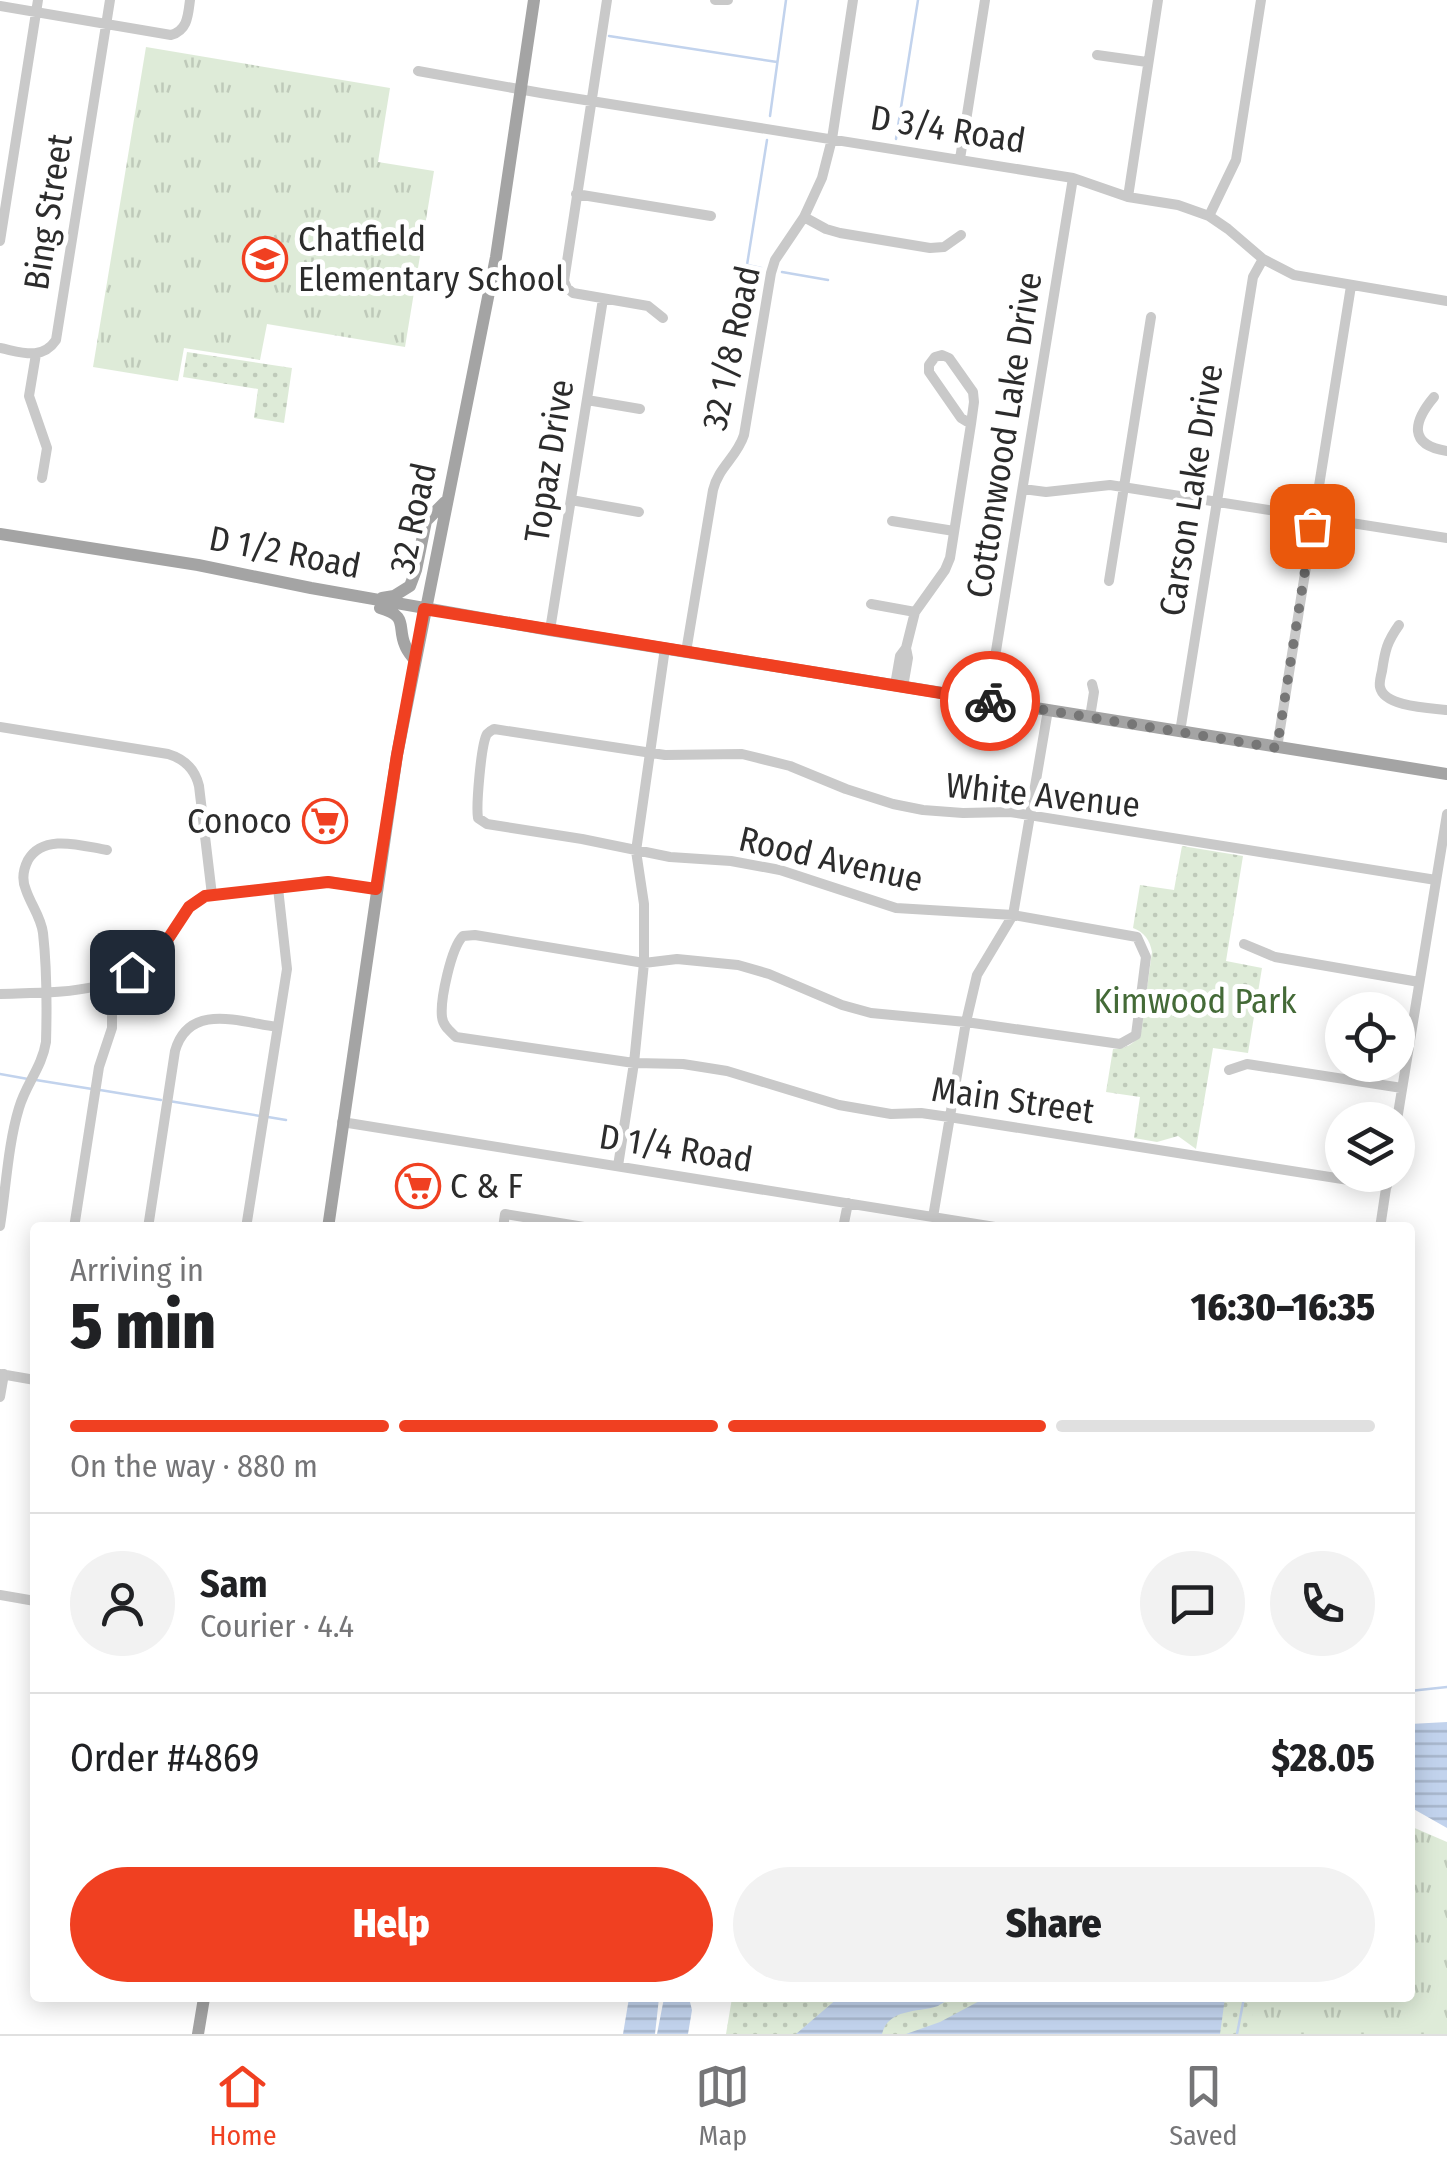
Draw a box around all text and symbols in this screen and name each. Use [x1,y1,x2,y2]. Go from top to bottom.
street label: D 3/4 Road [868,96,1028,162]
street label: Bing Street [15,131,81,293]
place label: Chatfield Elementary School [298,218,564,300]
school or university icon: Chatfield Elementary School [242,236,288,282]
street label: 32 1/8 Road [693,262,769,434]
street label: Cottonwood Lake Drive [957,269,1051,601]
street label: Carson Lake Drive [1150,361,1232,619]
street label: Topaz Drive [515,377,583,545]
street label: 32 Road [381,459,445,577]
pin [1270,484,1355,569]
icon: bag [1285,499,1340,554]
street label: D 1/2 Road [206,517,364,587]
courier [940,651,1040,751]
icon: bike [963,674,1018,729]
street label: White Avenue [944,764,1142,826]
supermarket icon: Conoco [302,798,348,844]
place label: Conoco [187,800,292,842]
street label: Rood Avenue [735,817,927,901]
pin [90,930,175,1015]
icon: home [105,945,160,1000]
park label: Kimwood Park [1093,980,1297,1022]
map controls [1325,992,1415,1192]
button: locate [1325,992,1415,1082]
street label: Main Street [929,1068,1097,1132]
button: layers [1325,1102,1415,1192]
street label: D 1/4 Road [596,1115,756,1181]
supermarket icon: C & F [395,1163,441,1209]
place label: C & F [450,1165,523,1207]
text: Arriving in [70,1251,204,1289]
text: 16:30–16:35 [1191,1284,1375,1330]
text: 5 min [70,1287,216,1365]
text: On the way · 880 m [70,1447,318,1485]
button: person [70,1551,175,1656]
button: chat [1140,1551,1245,1656]
button: phone [1270,1551,1375,1656]
text: Sam [200,1561,268,1607]
text: Courier · 4.4 [200,1607,354,1645]
text: Order #4869 [70,1735,260,1781]
text: $28.05 [1271,1735,1375,1781]
button: Help [70,1867,713,1982]
button: Share [733,1867,1375,1982]
tab: Home [209,2059,276,2152]
tab: Map [695,2059,750,2152]
tab: Saved [1169,2059,1238,2152]

